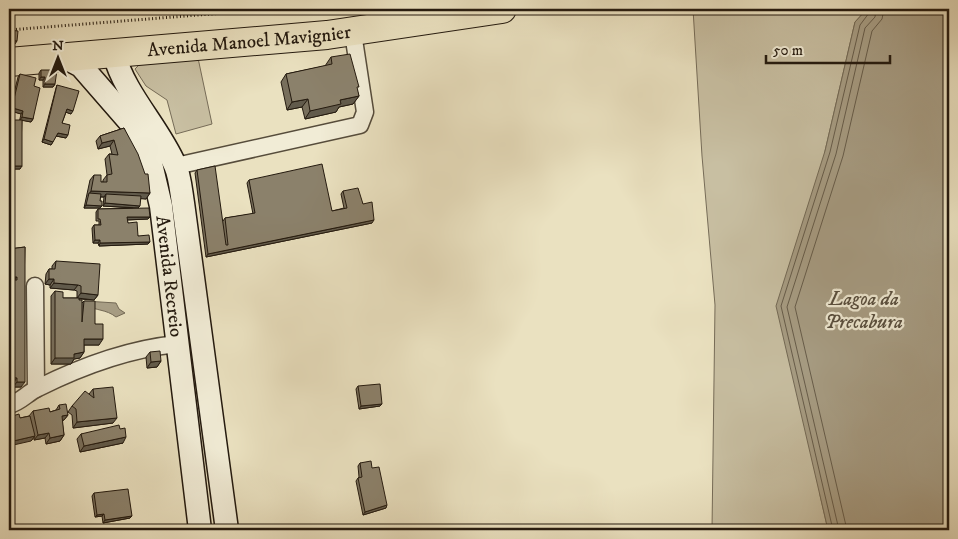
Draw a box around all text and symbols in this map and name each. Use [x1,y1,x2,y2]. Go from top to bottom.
street label: Avenida Manoel Mavignier [146,20,352,62]
north arrow [32,32,82,82]
scale bar [766,32,889,64]
text: N [52,37,64,55]
text: 50 m [773,41,803,60]
street label: Avenida Recreio [151,214,188,338]
water label: Lagoa da Precabura [825,287,903,335]

